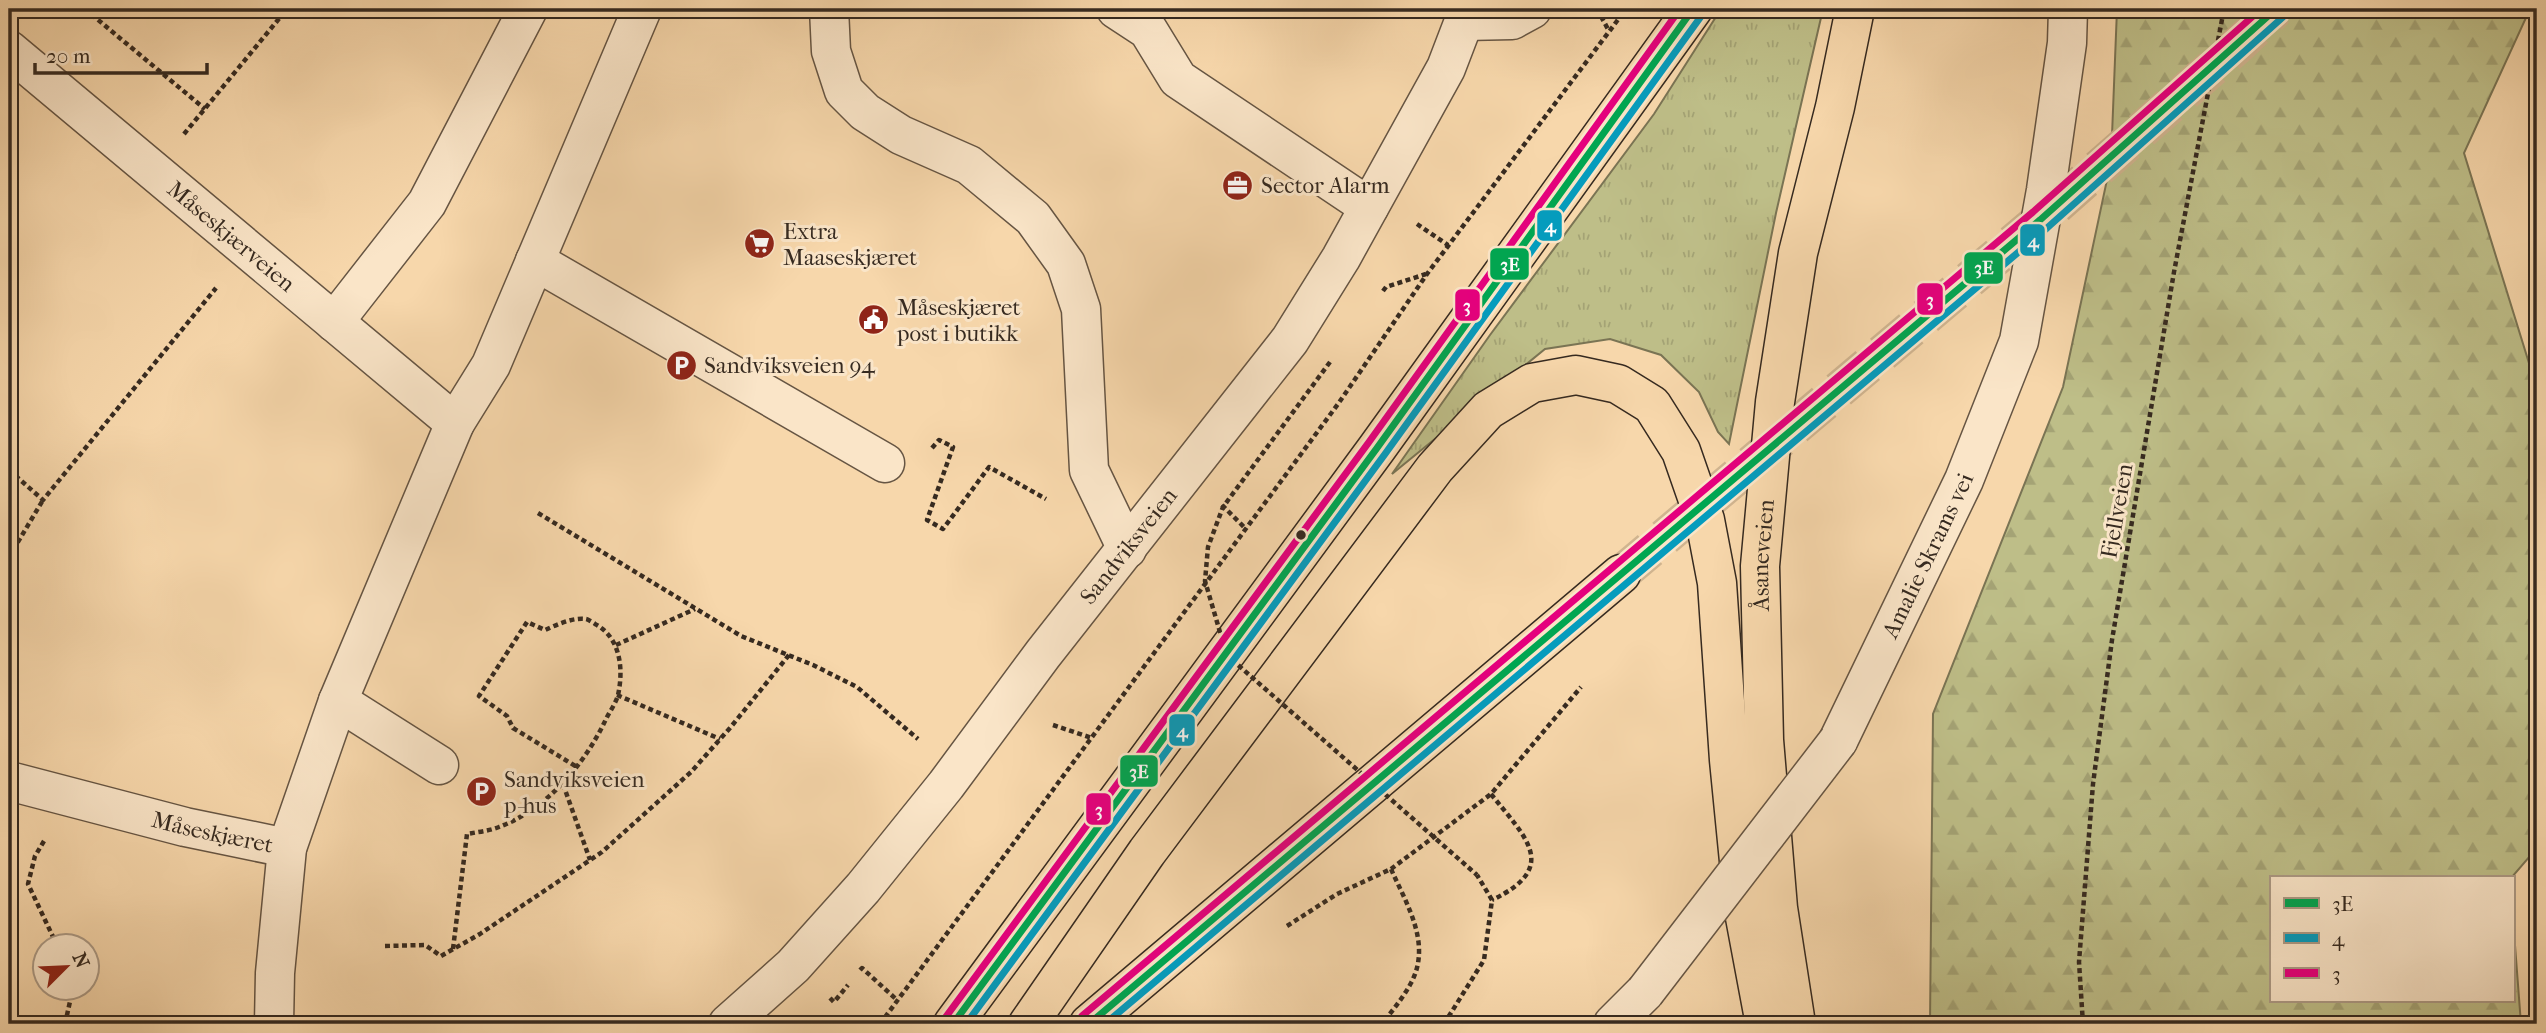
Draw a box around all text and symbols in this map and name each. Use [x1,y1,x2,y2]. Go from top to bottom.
scale bar [35,32,206,76]
text: 20 m [46,44,91,68]
office icon: Sector Alarm [1221,168,1255,202]
place label: Sector Alarm [1261,172,1390,199]
street label: Måseskjærveien [162,175,301,297]
line badge: 4 [1536,209,1563,242]
text: 4 [1543,215,1556,237]
place label: Extra Maaseskjæret [783,218,917,271]
line badge: 4 [2019,223,2046,257]
supermarket icon: Extra Maaseskjæret [743,227,777,261]
text: 4 [2026,230,2039,252]
line badge: 3E [1489,247,1530,281]
line badge: 3E [1963,251,2004,285]
text: 3E [1500,254,1520,276]
text: 3E [1974,257,1994,279]
line badge: 3 [1916,282,1944,316]
line badge: 3 [1454,288,1481,322]
text: 3 [1926,289,1934,311]
place label: Måseskjæret post i butikk [896,294,1020,347]
text: 3 [1463,295,1471,317]
public building icon: Måseskjæret post i butikk [857,303,891,337]
parking icon: Sandviksveien 94 [664,348,698,382]
place label: Sandviksveien 94 [704,352,876,379]
street label: Fjellveien [2095,461,2139,560]
street label: Amalie Skrams vei [1876,469,1979,643]
street label: Sandviksveien [1074,482,1183,609]
street label: Åsaneveien [1746,497,1780,612]
unlabelled marker [1294,528,1308,542]
line badge: 4 [1168,713,1196,747]
text: 4 [1175,720,1188,742]
line badge: 3E [1119,754,1159,788]
text: 3E [1129,761,1149,783]
place label: Sandviksveien p-hus [503,766,645,819]
parking icon: Sandviksveien p-hus [464,775,498,809]
line badge: 3 [1085,792,1112,826]
text: 3 [1095,799,1103,821]
street label: Måseskjæret [149,805,276,858]
legend [2270,876,2514,1002]
text: 3E [2332,892,2354,916]
text: 4 [2332,927,2345,951]
north arrow [32,932,102,1002]
text: N [68,949,94,972]
text: 3 [2332,962,2341,986]

